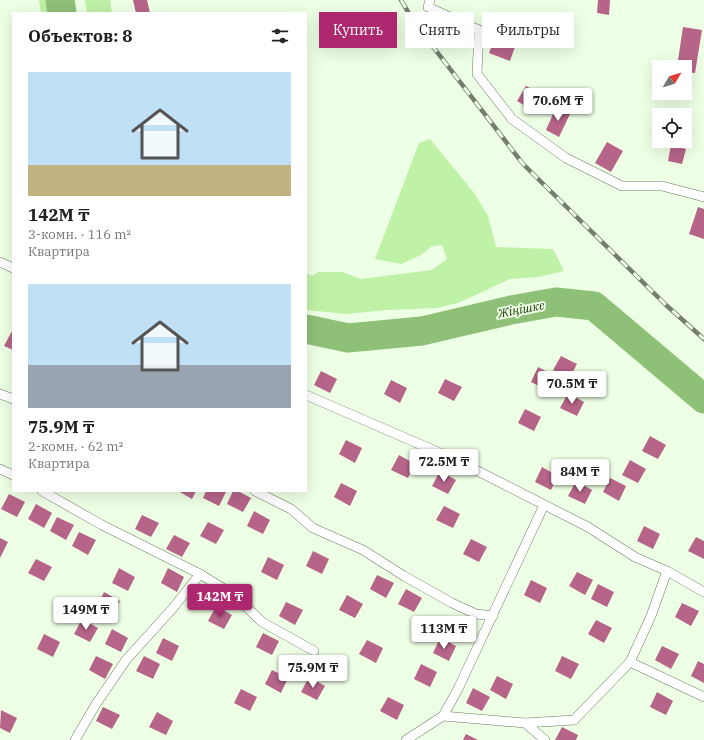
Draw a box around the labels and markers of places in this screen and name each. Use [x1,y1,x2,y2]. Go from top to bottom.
pin: 70.6M ₸ [521,88,595,122]
pin: 70.5M ₸ [535,371,609,405]
pin: 72.5M ₸ [407,449,481,483]
pin: 84M ₸ [552,459,608,493]
pin: 142M ₸ [187,584,253,618]
pin: 149M ₸ [53,597,119,631]
pin: 113M ₸ [411,616,477,650]
pin: 75.9M ₸ [276,655,350,689]

